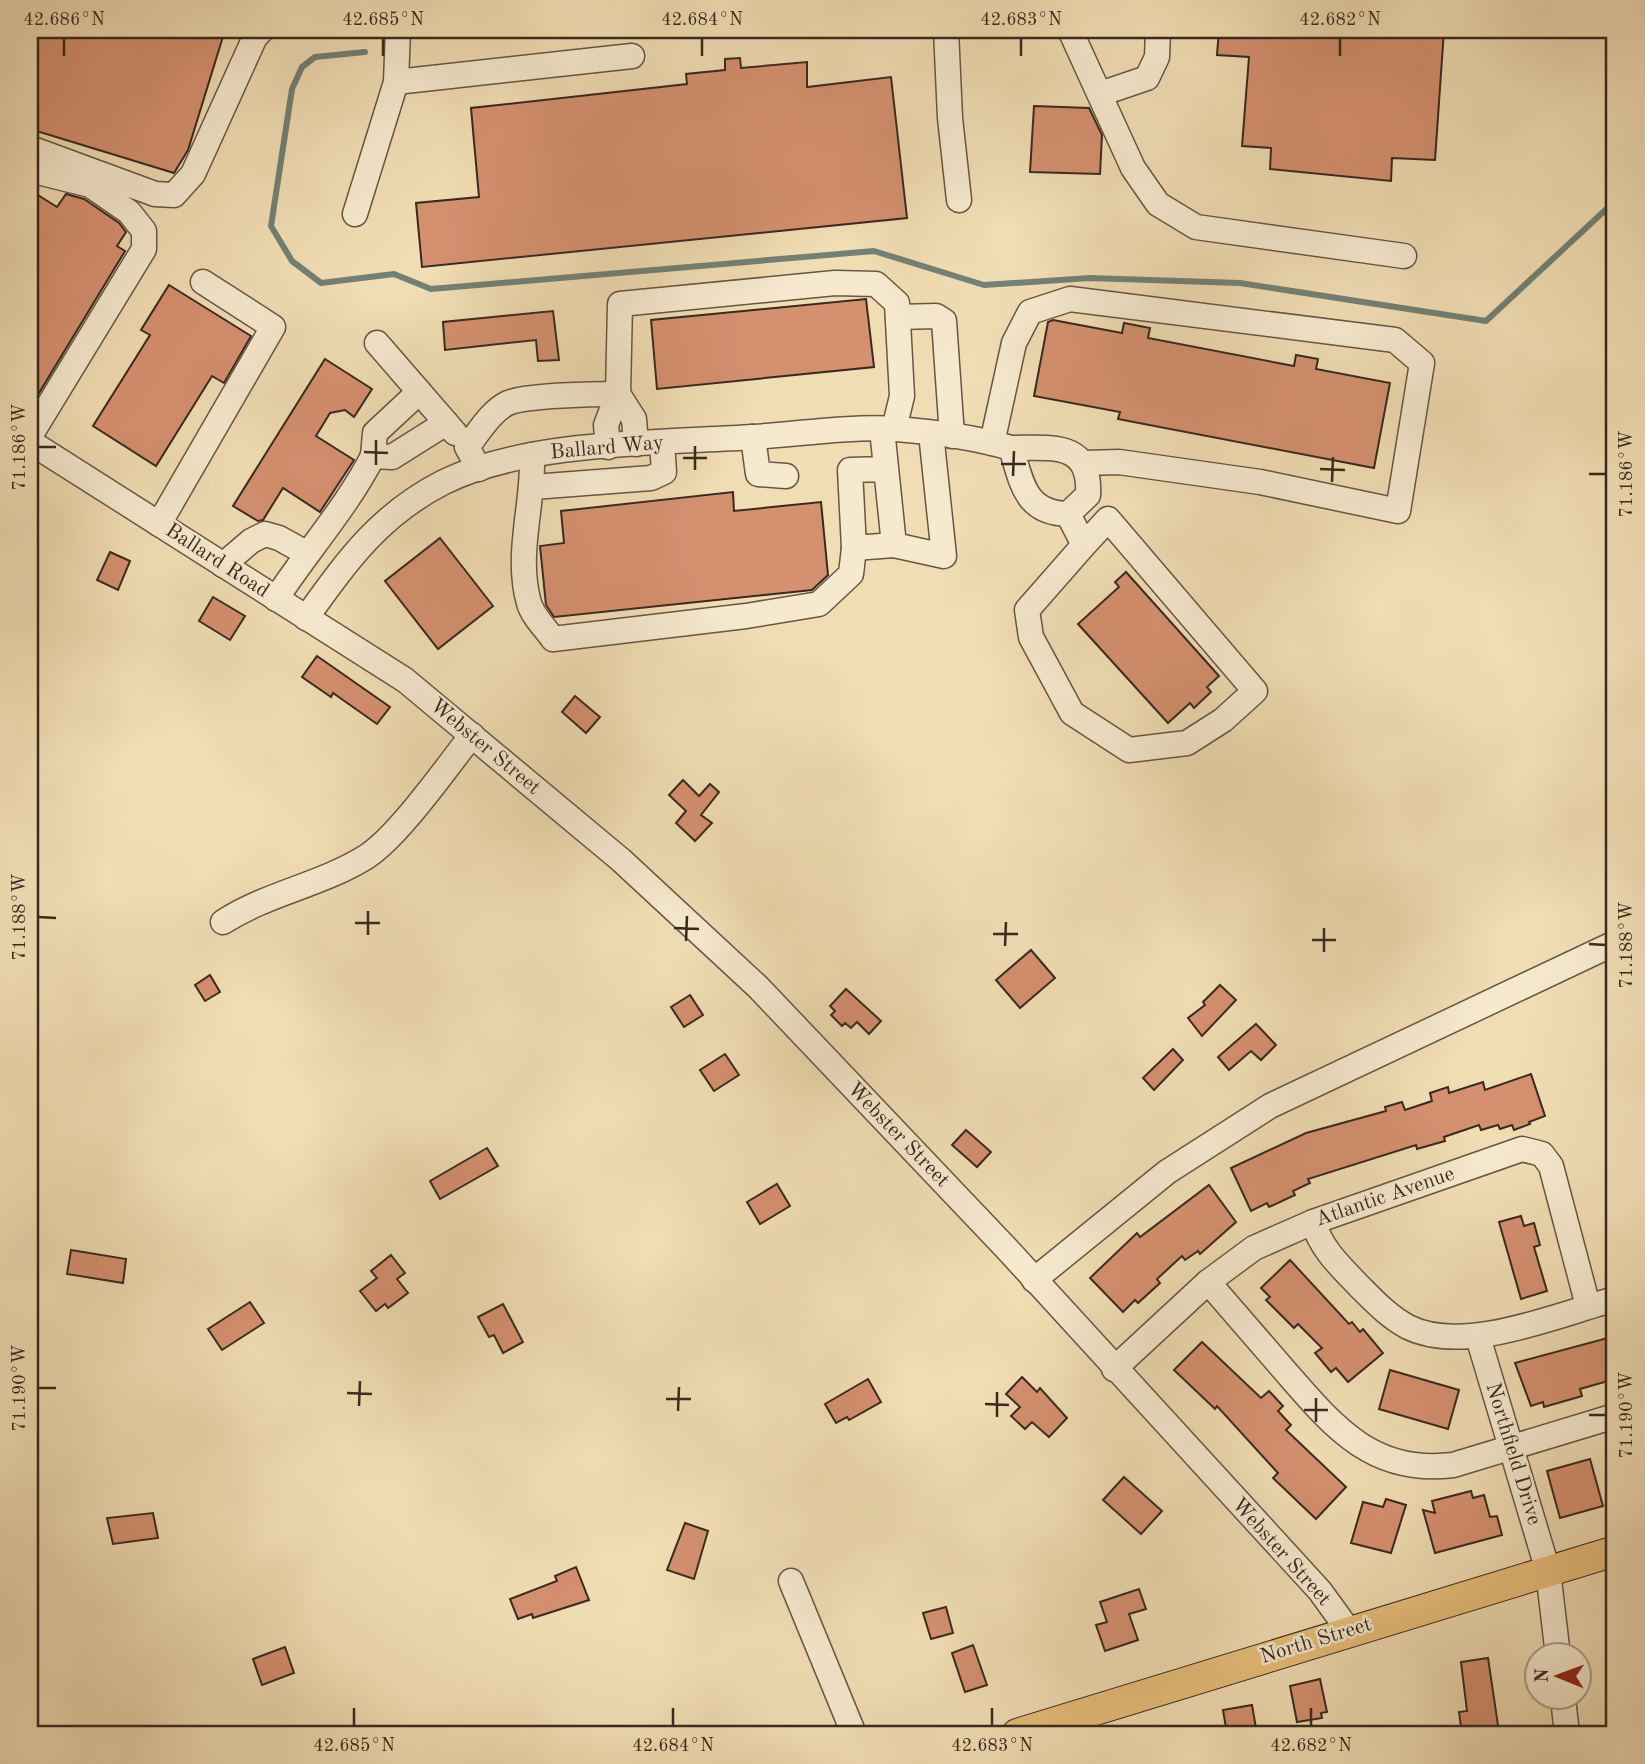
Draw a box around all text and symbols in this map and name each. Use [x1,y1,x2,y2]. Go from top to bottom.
text: 42.686°N [23,11,105,29]
text: 42.685°N [342,11,424,29]
text: 42.684°N [661,11,743,29]
text: 42.683°N [980,11,1062,29]
text: 42.682°N [1299,11,1381,29]
text: 71.186°W [11,404,29,490]
text: 71.186°W [1618,431,1636,517]
street label: Ballard Way [549,433,665,463]
street label: Ballard Road [161,520,273,602]
street label: Webster Street [426,695,544,799]
text: 71.188°W [11,874,29,960]
text: 71.188°W [1618,902,1636,988]
street label: Webster Street [843,1078,953,1192]
street label: Atlantic Avenue [1313,1163,1457,1231]
text: 71.190°W [11,1345,29,1431]
text: 71.190°W [1618,1372,1636,1458]
street label: Northfield Drive [1481,1380,1545,1528]
street label: Webster Street [1227,1494,1335,1610]
street label: North Street [1258,1614,1374,1668]
north arrow [1522,1642,1592,1712]
text: N [1534,1668,1553,1683]
text: 42.685°N [313,1737,395,1755]
text: 42.684°N [632,1737,714,1755]
text: 42.683°N [951,1737,1033,1755]
text: 42.682°N [1270,1737,1352,1755]

